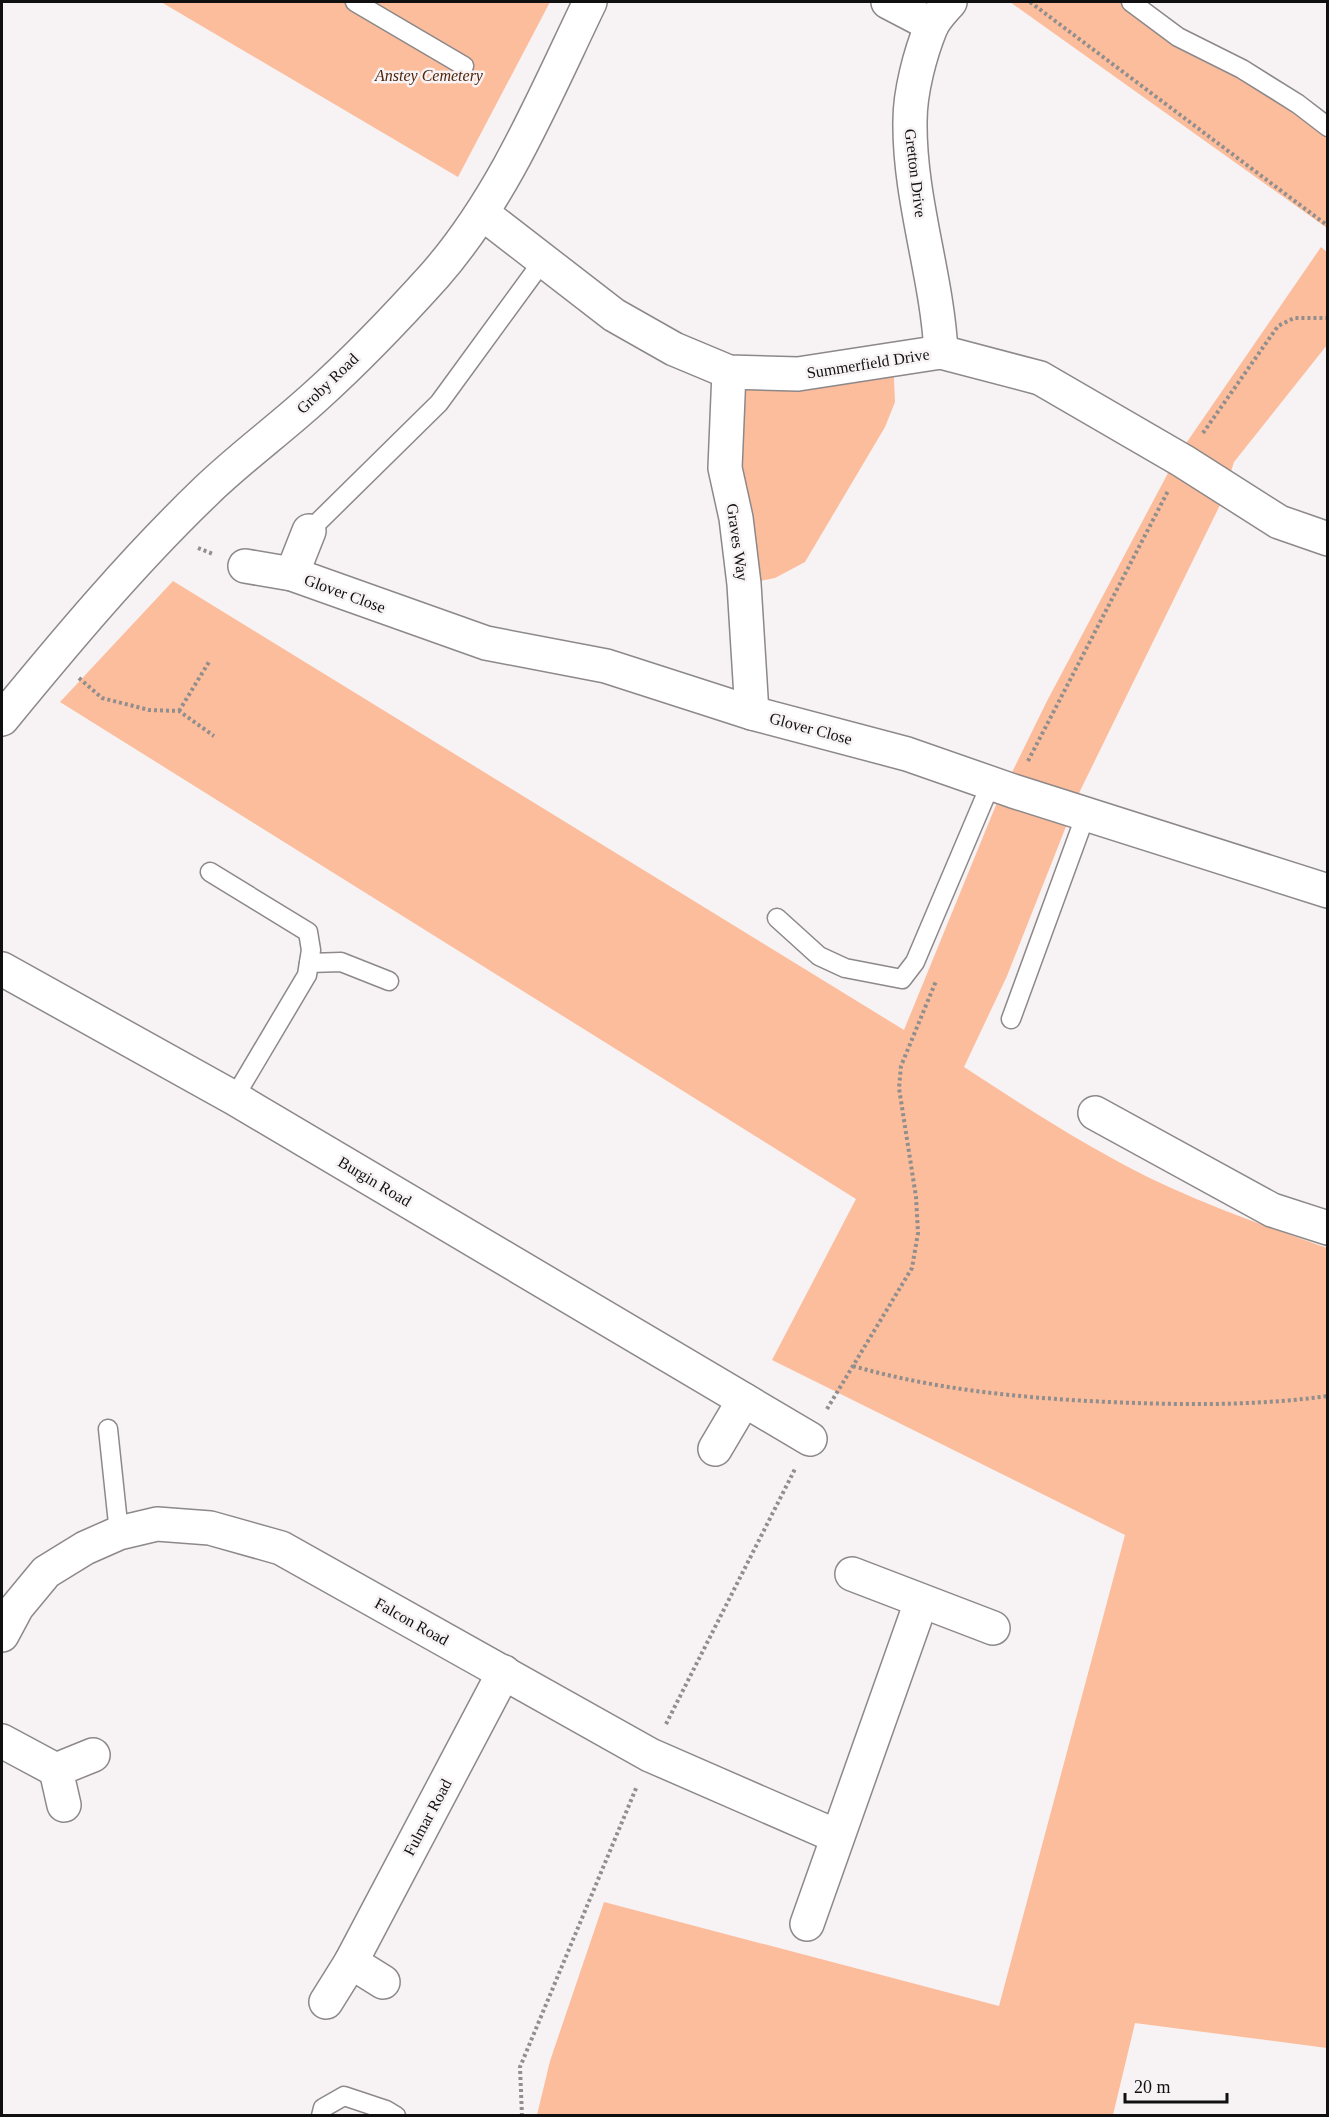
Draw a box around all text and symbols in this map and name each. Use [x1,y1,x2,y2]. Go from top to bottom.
park label: Anstey Cemetery [374,67,484,85]
street label: Gretton Drive [902,128,929,218]
street label: Summerfield Drive [806,345,931,382]
street label: Groby Road [293,350,362,418]
street label: Graves Way [723,502,751,582]
street label: Glover Close [302,571,388,616]
street label: Glover Close [768,709,854,748]
street label: Burgin Road [335,1153,414,1211]
street label: Falcon Road [372,1594,451,1649]
street label: Fulmar Road [400,1776,455,1858]
scale bar [1125,2066,1227,2104]
text: 20 m [1134,2077,1171,2097]

